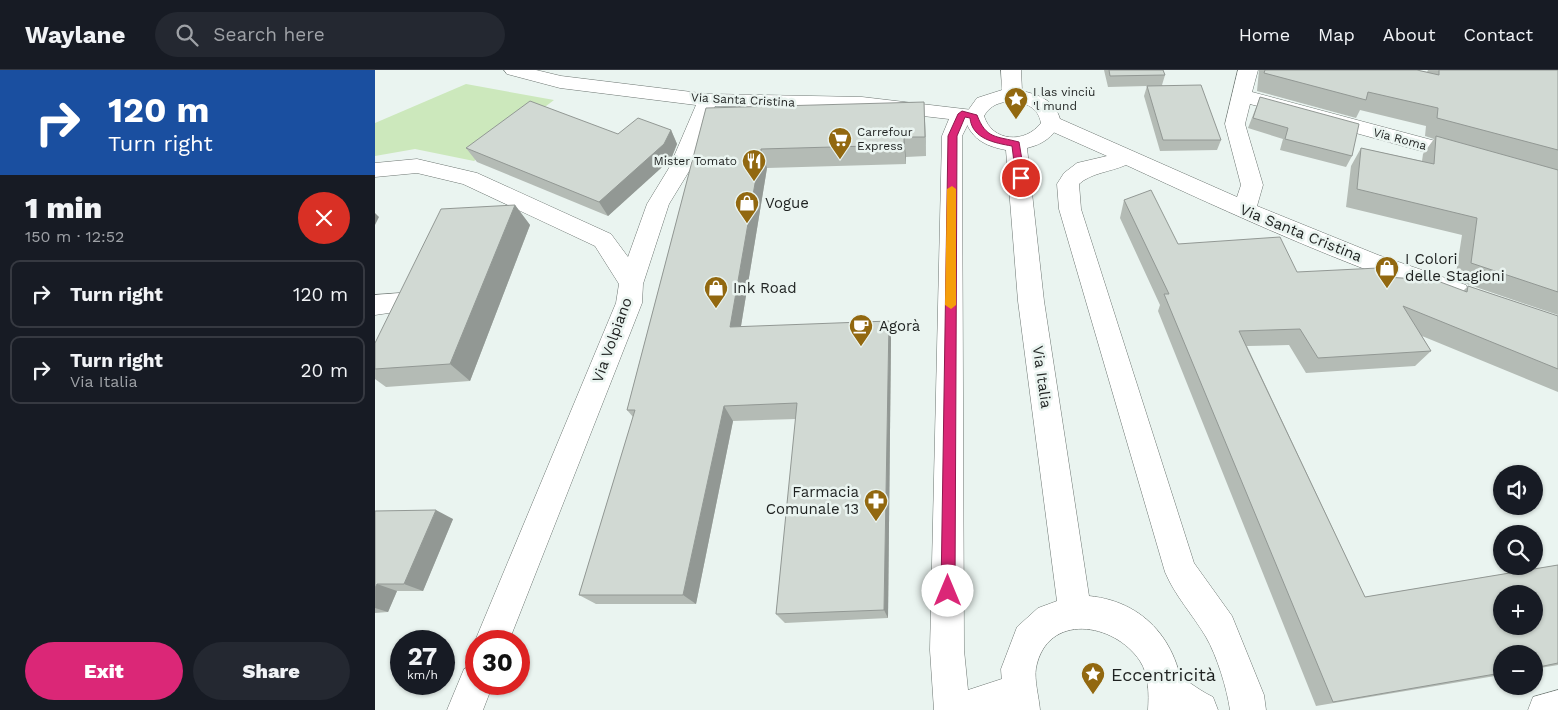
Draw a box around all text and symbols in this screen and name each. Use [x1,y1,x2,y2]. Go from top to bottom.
search box [155,12,505,57]
text: Waylane [25,21,125,49]
icon: search [173,21,201,49]
text: Search here [213,23,325,46]
text: Home [1239,24,1290,45]
text: Map [1318,24,1355,45]
text: About [1383,24,1435,45]
text: Contact [1463,24,1533,45]
place label: I las vinciù 'l mund [1033,85,1095,113]
place icon: I las vinciù 'l mund [1003,86,1029,120]
text: 120 m [108,89,209,131]
icon: right [25,90,90,155]
street label: Via Santa Cristina [691,90,795,110]
place label: Carrefour Express [857,125,913,153]
street label: Via Roma [1372,125,1428,153]
supermarket icon: Carrefour Express [827,126,853,160]
text: Turn right [108,131,213,156]
restaurant icon: Mister Tomato [741,148,767,182]
place label: Mister Tomato [654,154,737,168]
pin [1000,157,1042,199]
icon: arrive [1007,164,1035,192]
text: 1 min [25,190,102,225]
shop icon: Vogue [734,190,760,224]
button: close [298,192,350,244]
place label: Vogue [765,194,809,212]
street label: Via Santa Cristina [1237,200,1365,266]
text: 150 m · 12:52 [25,227,124,246]
place label: I Colori delle Stagioni [1405,250,1505,285]
shop icon: I Colori delle Stagioni [1374,255,1400,289]
shop icon: Ink Road [703,275,729,309]
place label: Ink Road [733,279,797,297]
icon: right [27,280,55,308]
text: Turn right [70,283,163,306]
text: 120 m [293,283,348,306]
street label: Via Volpiano [588,295,636,385]
cafe icon: Agorà [848,313,874,347]
place label: Agorà [879,317,921,335]
street label: Via Italia [1029,344,1055,410]
text: Turn right [70,349,163,372]
icon: right [27,356,55,384]
text: 20 m [301,359,348,382]
text: Via Italia [70,372,137,391]
map controls [1493,465,1543,695]
button: sound [1493,465,1543,515]
place label: Farmacia Comunale 13 [766,483,859,518]
pharmacy icon: Farmacia Comunale 13 [863,488,889,522]
button: search [1493,525,1543,575]
position arrow [921,564,973,616]
button: + [1493,585,1543,635]
speed limit sign: 30 [465,630,530,695]
button: Exit [25,642,183,700]
button: Share [193,642,350,700]
text: 27 [408,642,437,671]
button: − [1493,645,1543,695]
place icon: Eccentricità [1080,661,1106,695]
place label: Eccentricità [1111,664,1216,685]
text: km/h [407,668,438,682]

